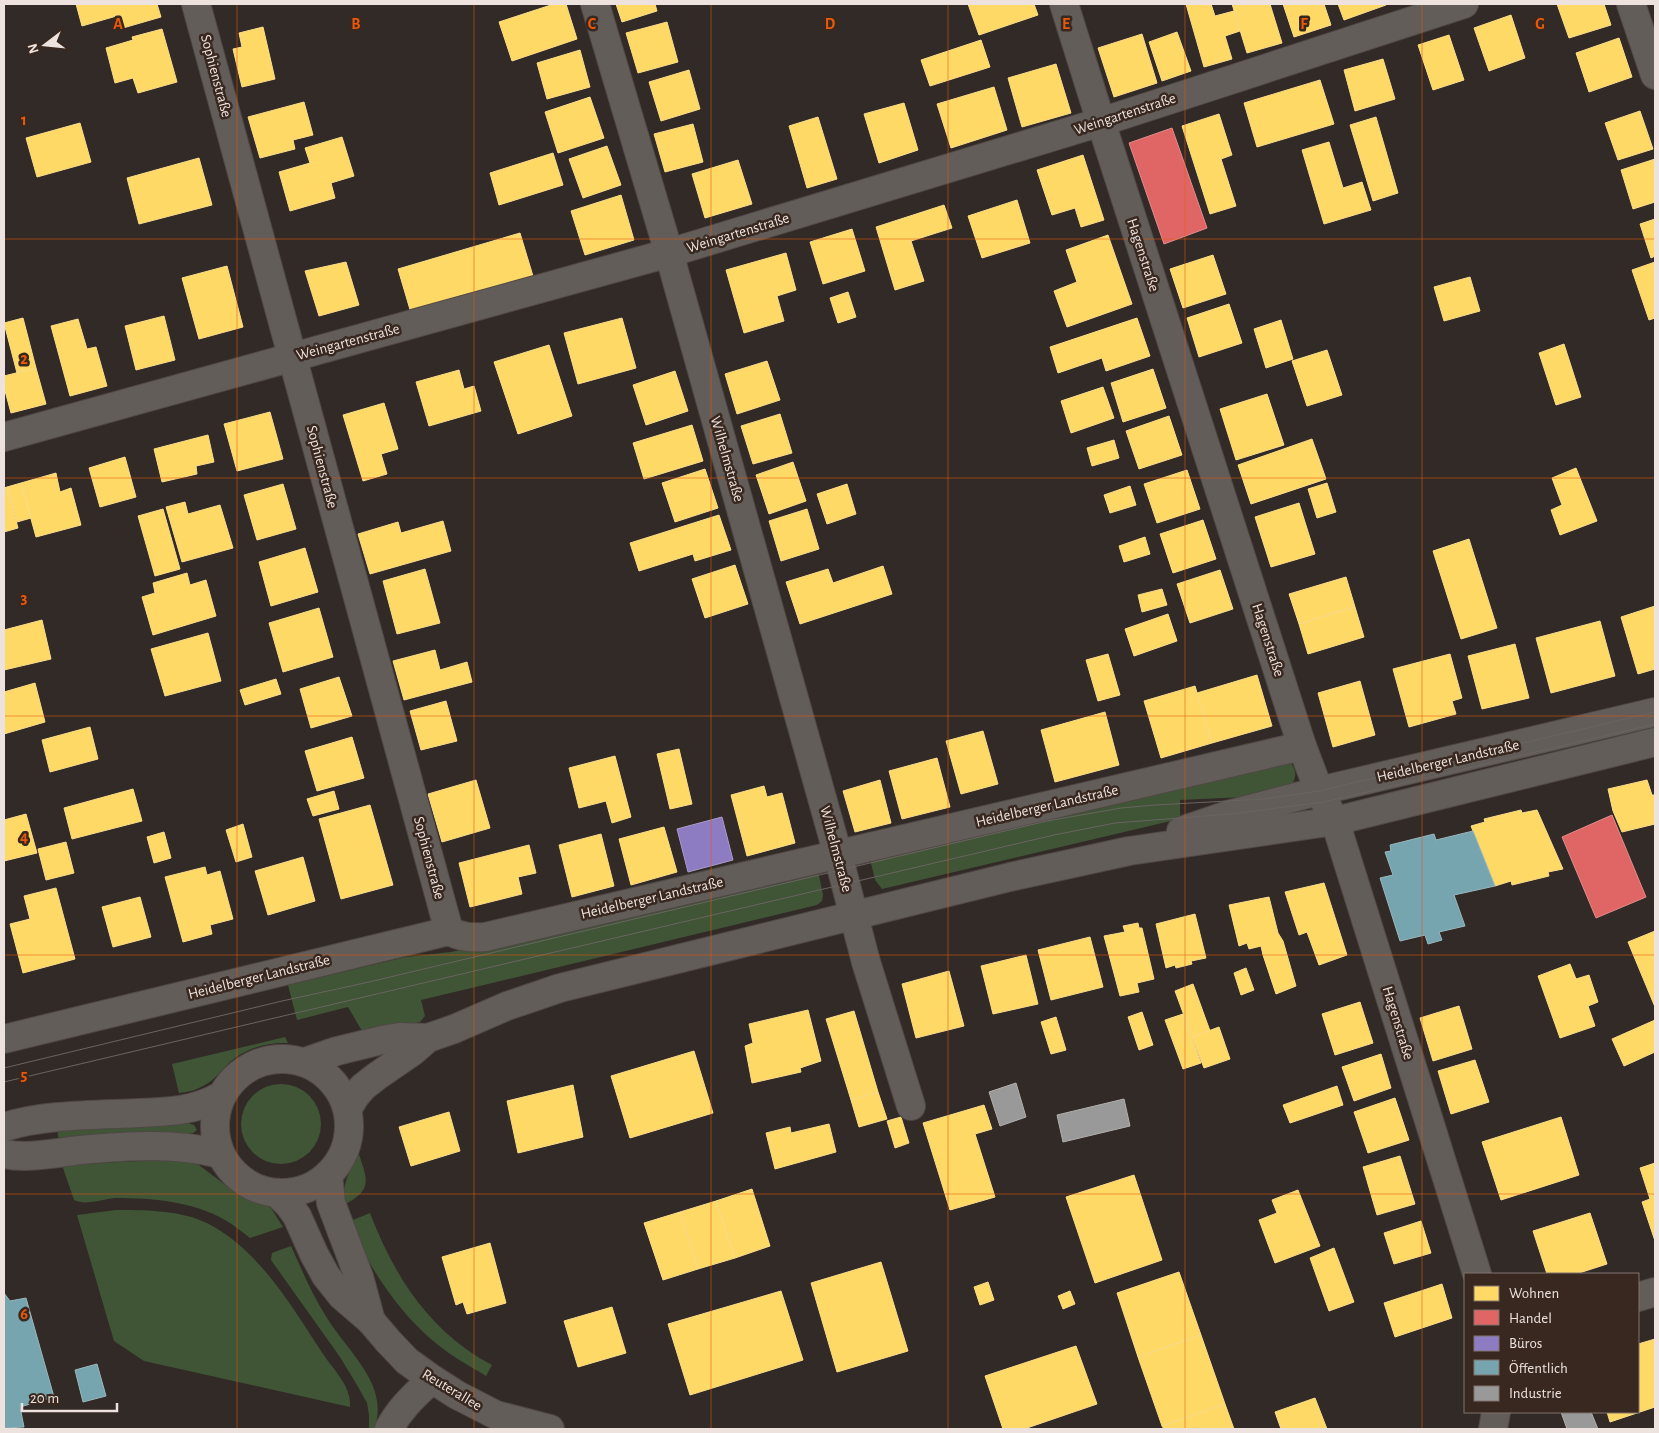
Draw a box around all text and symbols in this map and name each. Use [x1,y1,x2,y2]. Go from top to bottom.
text: A [113,16,123,32]
text: B [351,16,361,32]
text: C [588,16,597,32]
text: D [825,16,836,32]
text: E [1062,16,1070,32]
text: F [1300,16,1308,32]
text: G [1535,16,1545,32]
north arrow [20,20,70,70]
street label: Sophienstraße [198,33,234,119]
text: N [25,42,42,55]
street label: Weingartenstraße [1072,90,1178,138]
text: 1 [21,112,27,128]
street label: Weingartenstraße [685,210,791,256]
street label: Hagenstraße [1124,217,1162,294]
street label: Weingartenstraße [295,321,401,363]
text: 2 [20,351,28,367]
street label: Wilhelmstraße [708,414,746,504]
street label: Sophienstraße [304,424,340,510]
text: 3 [21,590,28,606]
street label: Hagenstraße [1249,602,1287,679]
street label: Heidelberger Landstraße [1375,737,1521,785]
street label: Heidelberger Landstraße [974,782,1120,830]
street label: Wilhelmstraße [817,804,855,894]
street label: Sophienstraße [411,815,447,901]
text: 4 [20,829,28,845]
street label: Heidelberger Landstraße [579,874,725,922]
street label: Heidelberger Landstraße [187,952,332,1002]
street label: Hagenstraße [1380,984,1416,1062]
text: 5 [21,1067,28,1083]
legend [1464,1273,1639,1413]
text: Wohnen [1509,1286,1559,1301]
text: 6 [20,1306,28,1322]
text: Handel [1509,1311,1552,1326]
text: Büros [1509,1336,1542,1351]
text: Öffentlich [1509,1359,1568,1376]
street label: Reuterallee [420,1366,485,1414]
scale bar [22,1380,118,1412]
text: Industrie [1509,1386,1562,1401]
text: 20 m [30,1391,59,1406]

